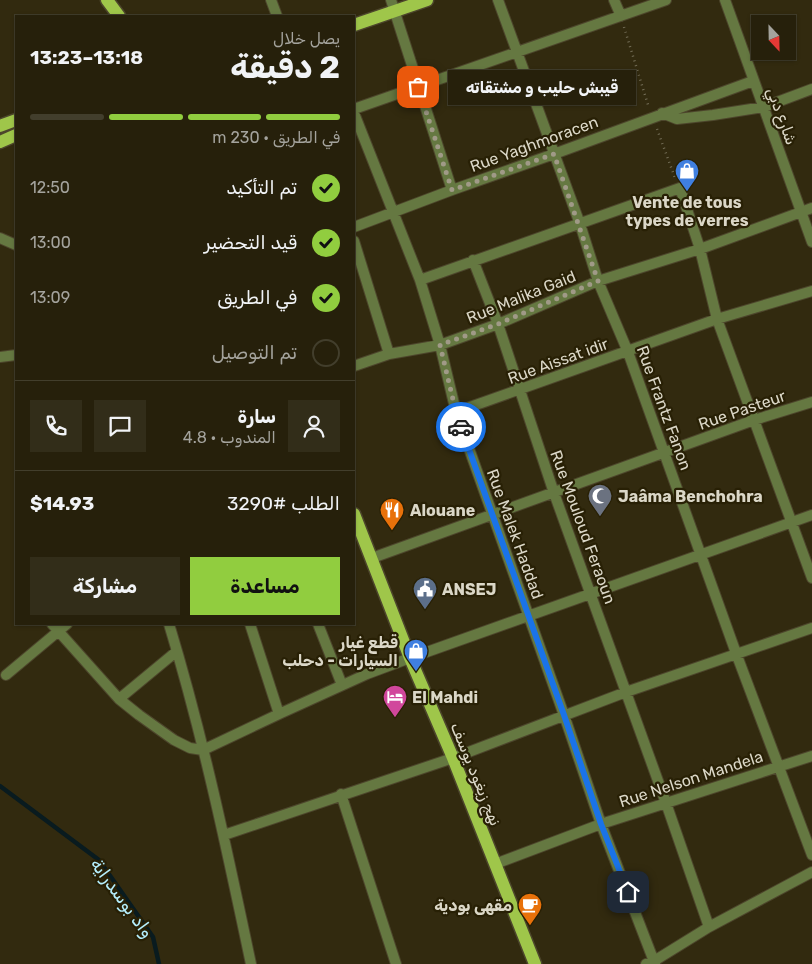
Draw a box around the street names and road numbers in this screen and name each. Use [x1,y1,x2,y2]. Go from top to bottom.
street label: شارع دبي [760,85,801,148]
street label: Rue Yaghmoracen [467,112,601,176]
street label: Rue Malika Gaid [464,266,578,328]
street label: Rue Aissat idir [505,334,611,388]
street label: Rue Frantz Fanon [633,343,695,473]
street label: Rue Pasteur [696,386,788,434]
street label: Rue Mouloud Feraoun [546,448,620,606]
street label: Rue Malek Haddad [483,466,547,602]
street label: نهج زيغود يوسف [445,720,505,829]
street label: Rue Nelson Mandela [617,747,765,811]

